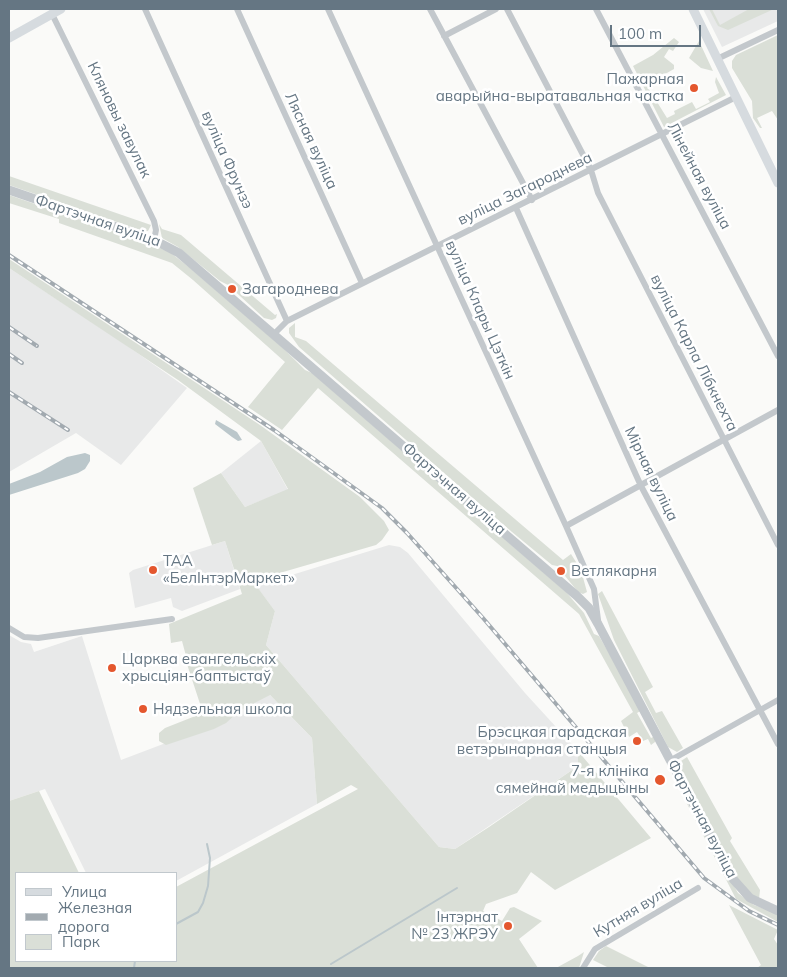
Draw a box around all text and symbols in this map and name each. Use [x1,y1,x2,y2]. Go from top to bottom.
scale bar [612,15,703,47]
text: 100 m [618,24,662,43]
street label: Кляновы завулак [83,59,155,181]
place label: Пажарная аварыйна-выратавальная частка [436,70,684,105]
marker: Пажарная аварыйна-выратавальная частка [688,82,700,94]
street label: Лясная вуліца [281,90,341,192]
street label: вуліца Фрунзэ [197,108,257,212]
street label: Лінейная вуліца [663,119,735,233]
street label: вуліца Загароднева [455,149,595,229]
street label: Фартэчная вуліца [33,191,163,251]
street label: вуліца Клары Цэткін [441,238,519,382]
street label: вуліца Карла Лібкнехта [647,271,741,435]
place label: Загароднева [242,280,339,298]
marker: Загароднева [226,283,238,295]
street label: Мірная вуліца [620,424,682,524]
street label: Фартэчная вуліца [398,439,510,539]
place label: ТАА «БелІнтэрМаркет» [163,552,295,587]
place label: Ветлякарня [571,562,657,580]
marker: ТАА «БелІнтэрМаркет» [147,564,159,576]
marker: Ветлякарня [555,565,567,577]
place label: Царква евангельскіх хрысціян-баптыстаў [122,650,276,685]
marker: Царква евангельскіх хрысціян-баптыстаў [106,662,118,674]
place label: Нядзельная школа [153,700,292,718]
marker: Нядзельная школа [137,703,149,715]
place label: Брэсцкая гарадская ветэрынарная станцыя [457,723,627,758]
marker: Брэсцкая гарадская ветэрынарная станцыя [631,735,643,747]
street label: Фартэчная вуліца [663,757,741,881]
place label: 7-я клініка сямейнай медыцыны [496,762,649,797]
marker: 7-я клініка сямейнай медыцыны [653,773,667,787]
legend [15,872,178,962]
street label: Кутняя вуліца [590,874,686,942]
text: Улица [62,882,107,901]
text: Железная дорога [58,898,132,936]
place label: Інтэрнат № 23 ЖРЭУ [411,908,498,943]
marker: Інтэрнат № 23 ЖРЭУ [502,920,514,932]
text: Парк [62,932,100,951]

